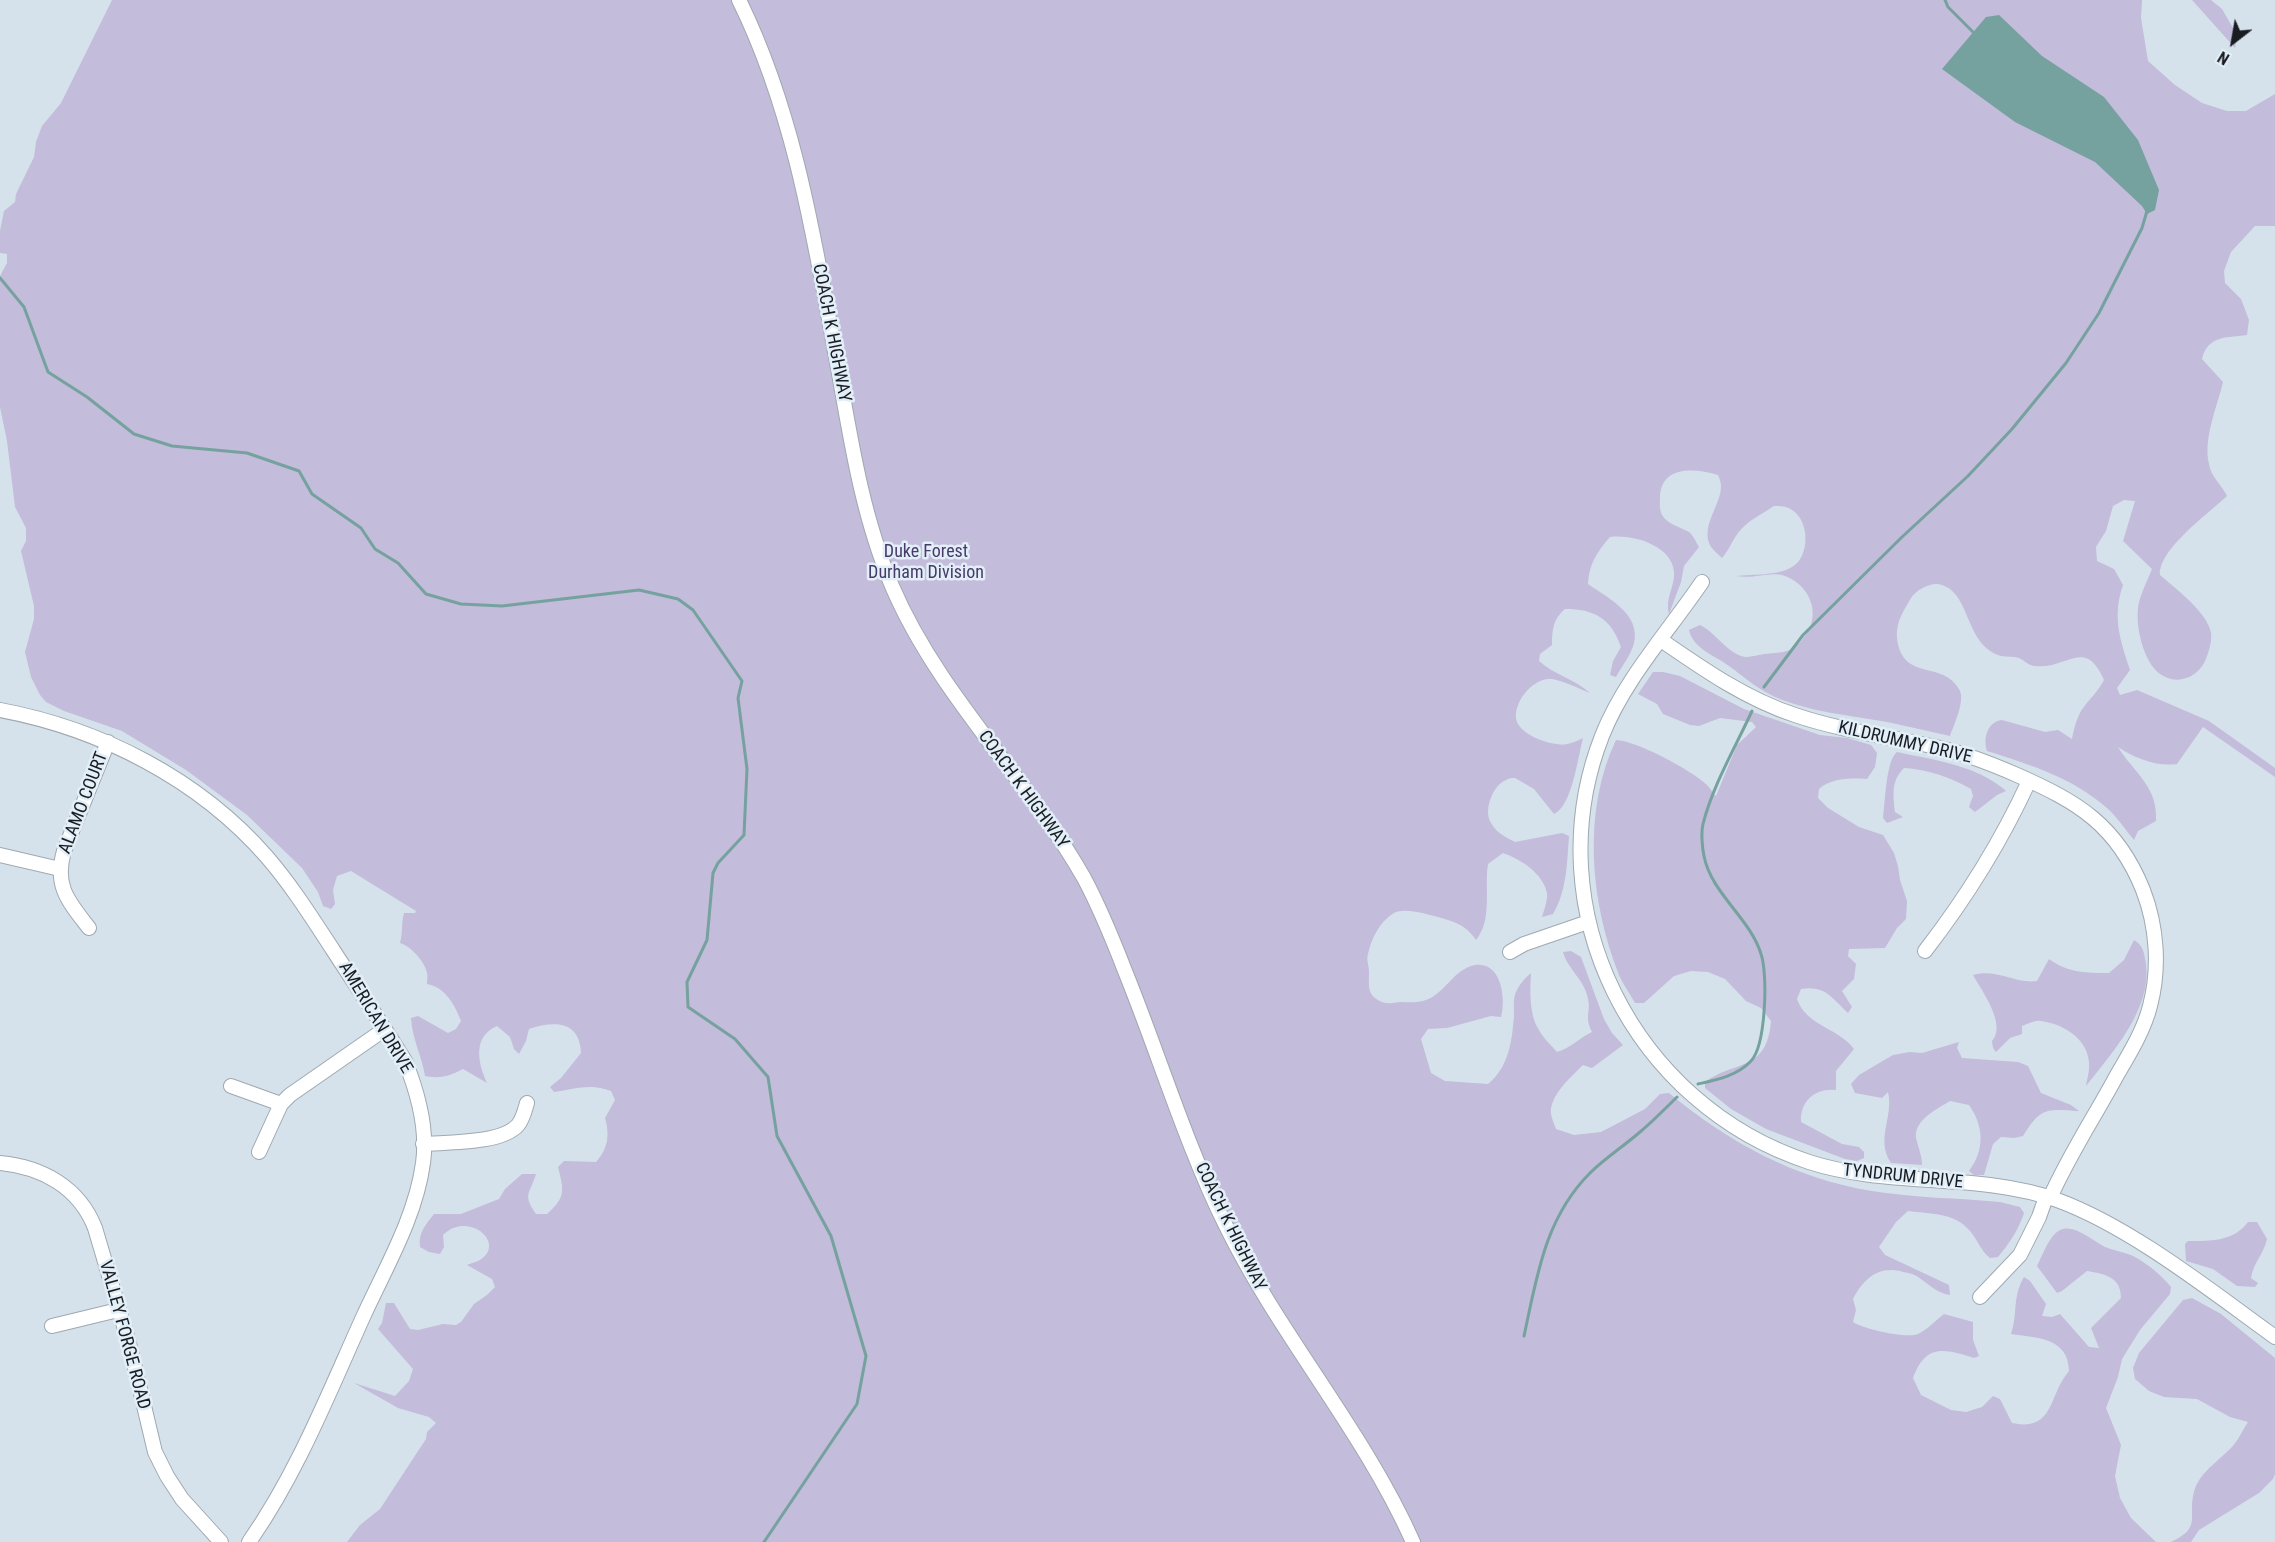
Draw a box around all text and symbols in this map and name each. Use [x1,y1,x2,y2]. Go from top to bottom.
north arrow [2203,12,2263,72]
text: N [2214,47,2233,69]
street label: COACH K HIGHWAY [807,262,855,404]
park label: Duke Forest Durham Division [868,541,984,584]
street label: KILDRUMMY DRIVE [1836,717,1974,769]
street label: COACH K HIGHWAY [973,727,1073,853]
street label: ALAMO COURT [55,749,113,857]
street label: AMERICAN DRIVE [333,958,417,1078]
street label: COACH K HIGHWAY [1190,1159,1270,1295]
street label: TYNDRUM DRIVE [1842,1160,1964,1194]
street label: VALLEY FORGE ROAD [94,1258,154,1412]

